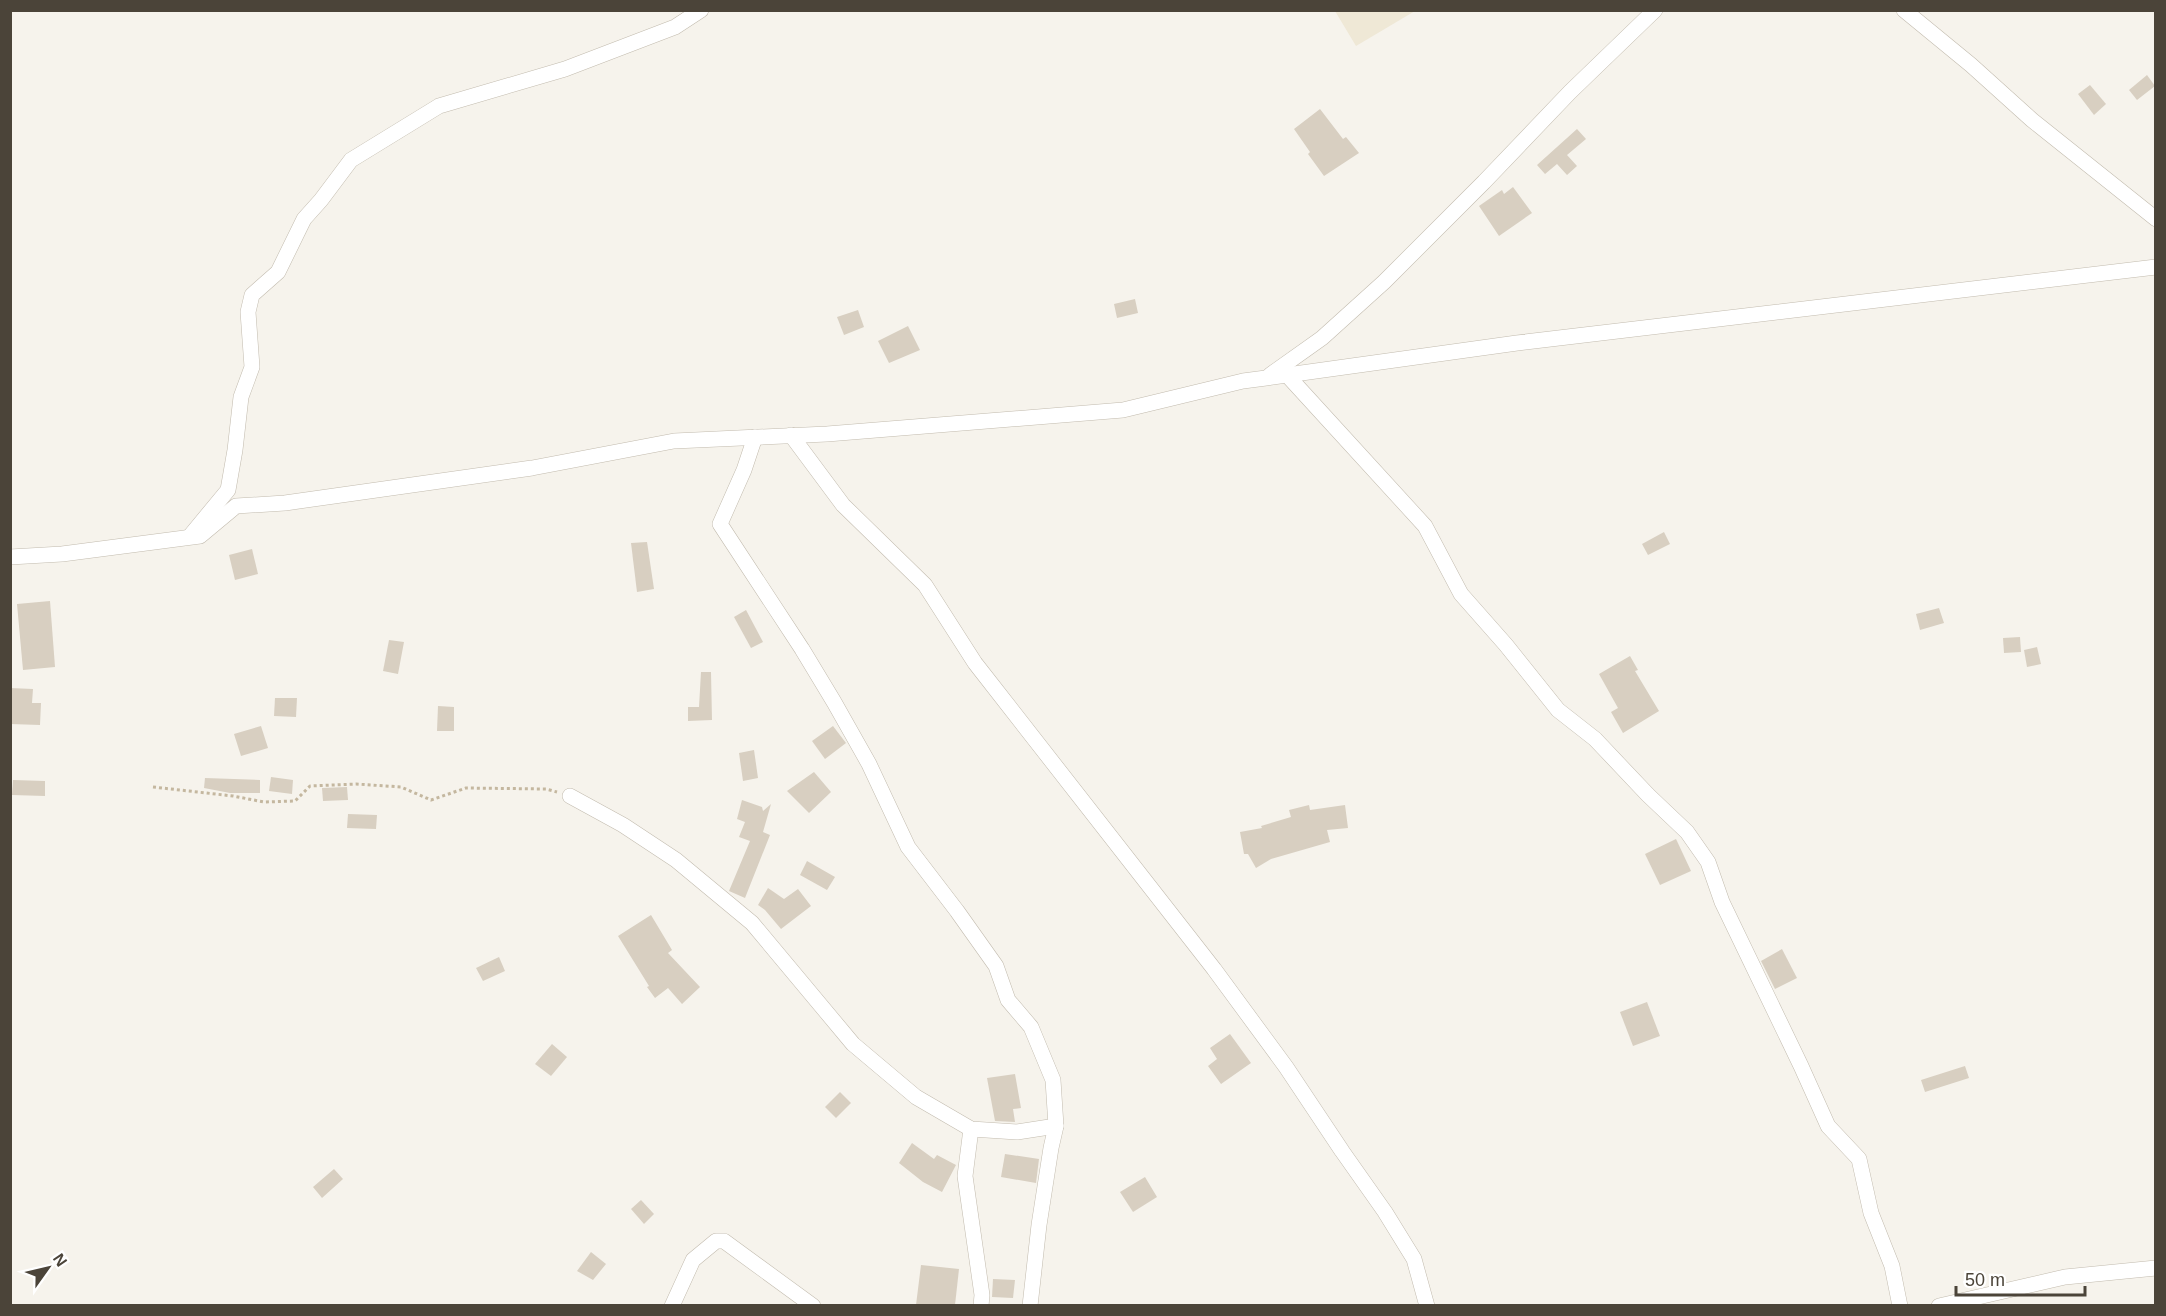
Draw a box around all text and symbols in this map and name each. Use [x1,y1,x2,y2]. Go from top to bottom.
north arrow [18,1238,78,1298]
text: N [50,1250,70,1269]
scale bar [1956,1259,2085,1297]
text: 50 m [1965,1270,2005,1290]

